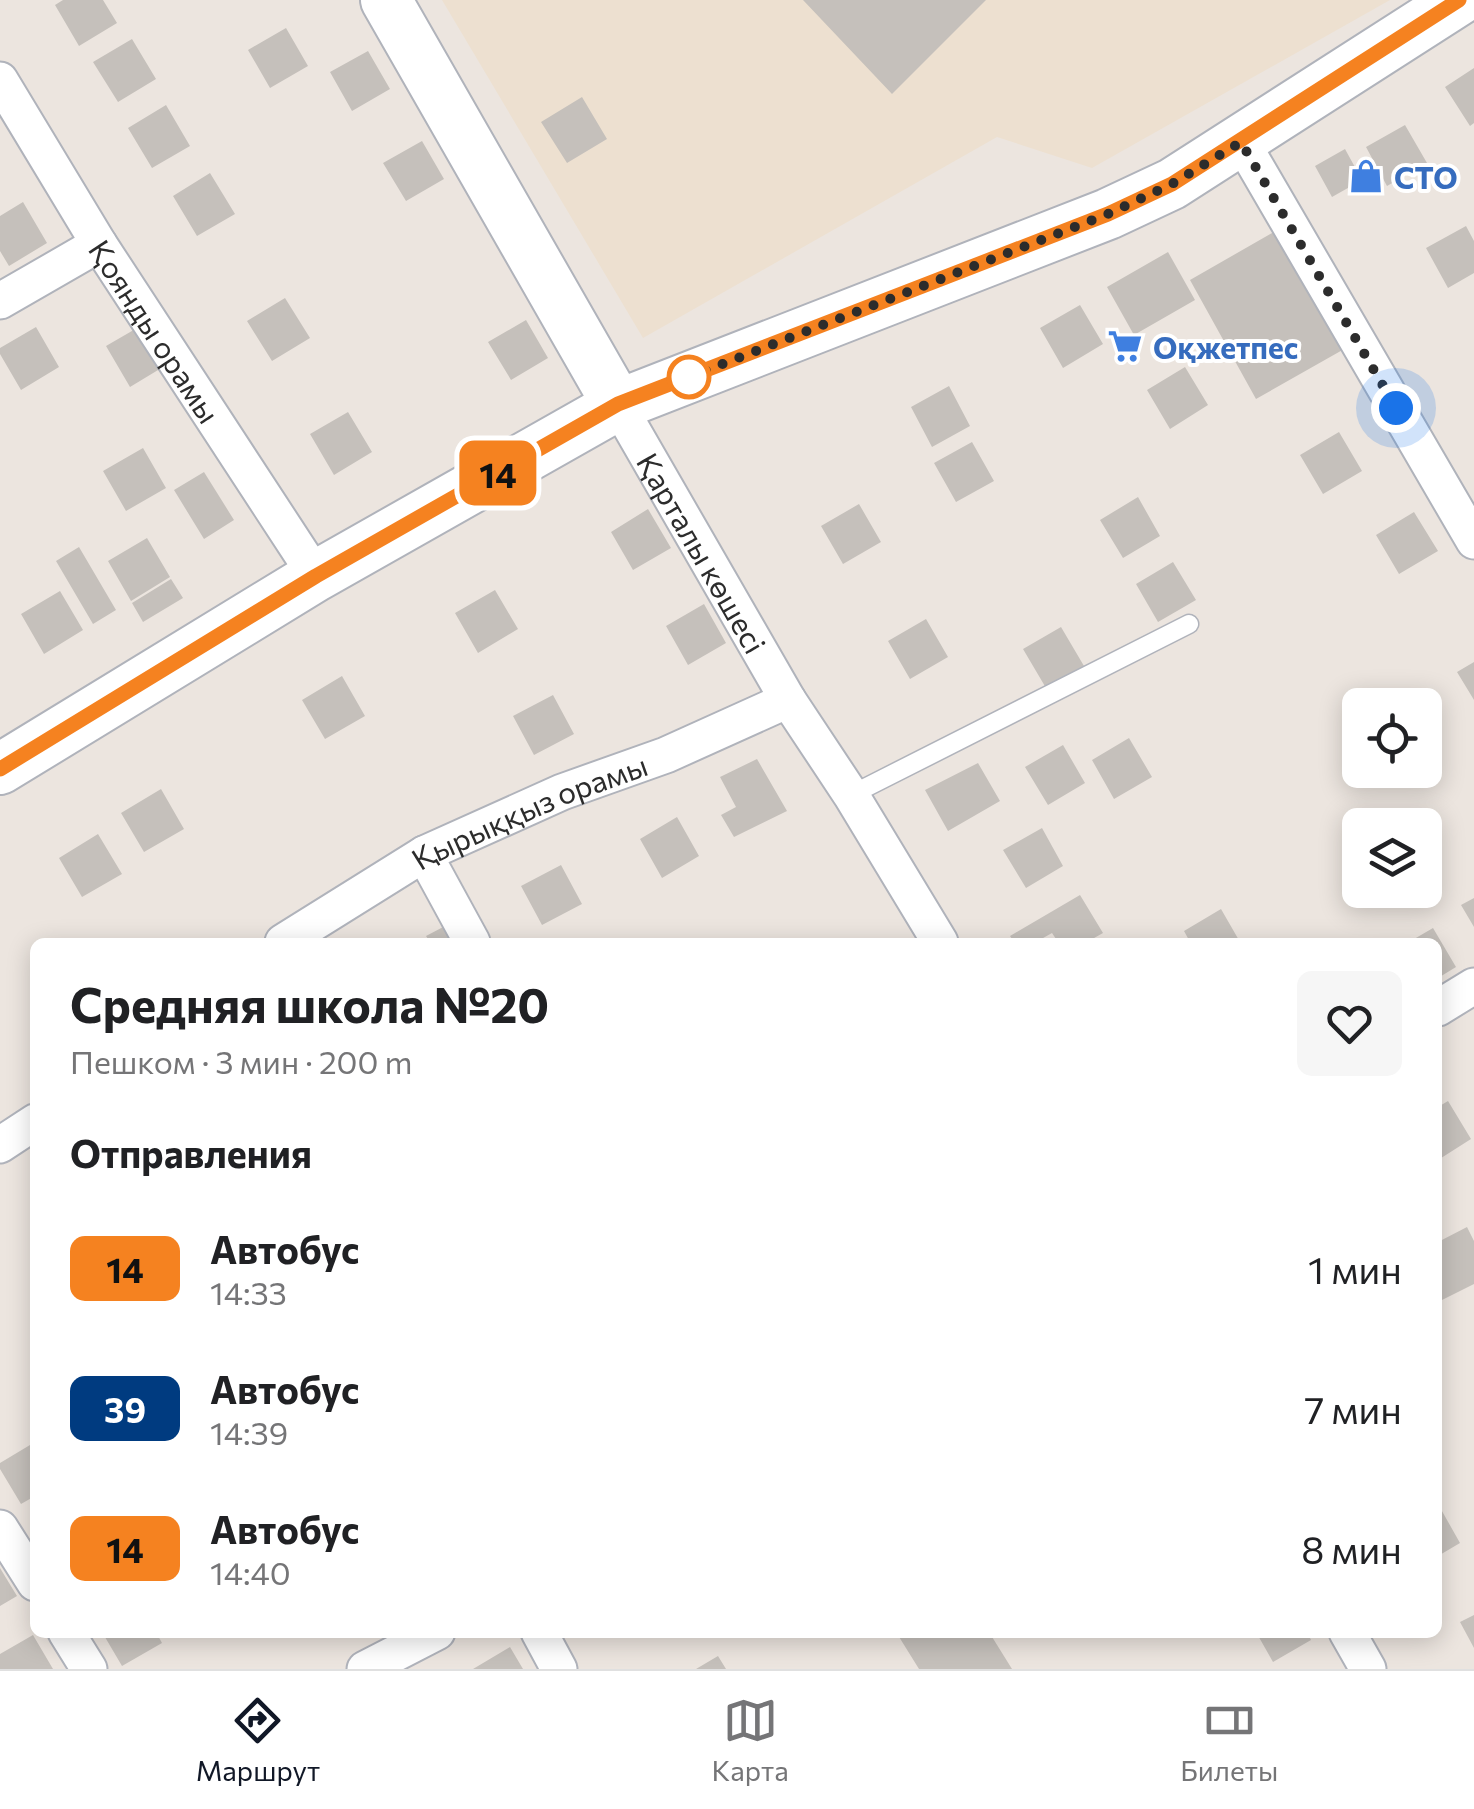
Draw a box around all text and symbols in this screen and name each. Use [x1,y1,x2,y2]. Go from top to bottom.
shop icon: СТО [1347,157,1385,195]
place label: СТО [1394,158,1458,195]
street label: Қоянды орамы [82,232,229,429]
supermarket icon: Оқжетпес [1106,327,1144,365]
place label: Оқжетпес [1153,328,1298,365]
unlabelled marker [668,356,710,398]
your location [1371,383,1421,433]
line badge: 14 [453,440,543,506]
street label: Қарталы көшесі [631,445,775,659]
text: 14 [479,452,517,495]
map controls [1342,688,1442,908]
button: locate [1342,688,1442,788]
street label: Қырыққыз орамы [404,745,652,876]
button: layers [1342,808,1442,908]
button: heart [1297,971,1402,1076]
text: Средняя школа №20 [70,974,549,1033]
text: Пешком · 3 мин · 200 m [70,1041,412,1081]
text: Отправления [70,1129,312,1176]
text: Автобус [210,1225,360,1272]
text: 1 мин [1308,1245,1402,1292]
text: 14 [106,1247,144,1290]
text: 14:33 [210,1272,287,1312]
text: Автобус [210,1365,360,1412]
text: 7 мин [1304,1385,1402,1432]
text: 39 [104,1387,146,1430]
text: 14:39 [210,1412,288,1452]
text: Автобус [210,1505,360,1552]
text: 8 мин [1301,1525,1402,1572]
text: 14 [106,1527,144,1570]
text: 14:40 [210,1552,291,1592]
tab: Маршрут [196,1693,320,1787]
tab: Карта [712,1693,789,1787]
tab: Билеты [1180,1693,1278,1787]

